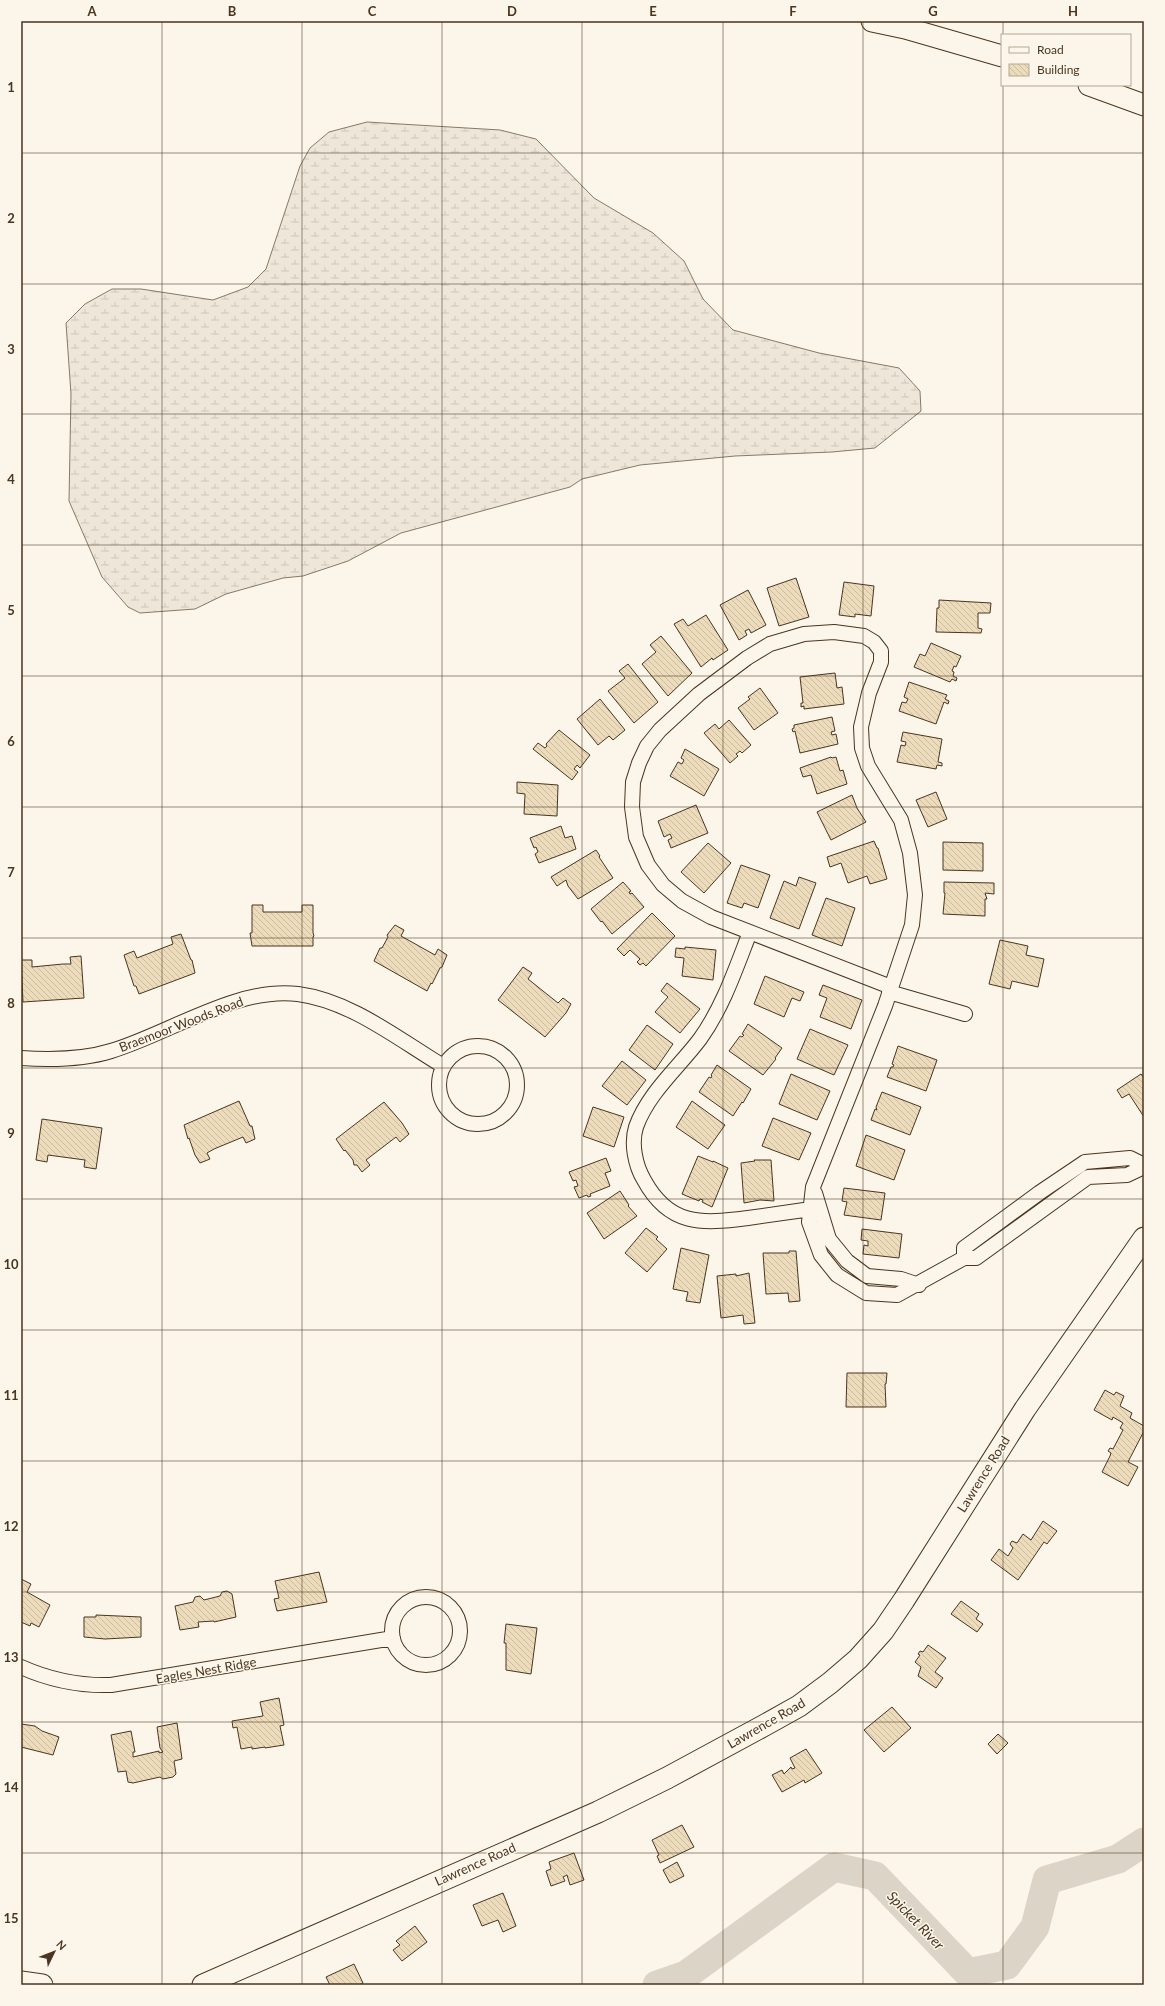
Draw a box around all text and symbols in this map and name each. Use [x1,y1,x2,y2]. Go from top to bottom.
text: A [86,3,97,19]
text: B [228,3,237,19]
text: C [368,3,377,19]
text: D [507,3,517,19]
text: E [649,3,657,19]
text: F [789,3,797,19]
text: G [928,3,938,19]
text: H [1068,3,1078,19]
legend [1001,34,1131,86]
text: Road [1037,42,1064,57]
text: Building [1037,62,1080,77]
text: 1 [7,79,15,95]
text: 2 [7,210,15,226]
text: 3 [7,341,15,357]
text: 4 [7,471,15,487]
text: 5 [7,602,15,618]
text: 6 [7,733,15,749]
text: 7 [7,864,15,880]
street label: Braemoor Woods Road [117,993,245,1055]
text: 8 [7,995,15,1011]
text: 9 [7,1125,15,1141]
text: 10 [3,1256,19,1272]
text: 11 [3,1387,19,1403]
street label: Lawrence Road [953,1433,1013,1515]
text: 12 [3,1518,19,1534]
text: 13 [3,1649,19,1665]
street label: Eagles Nest Ridge [155,1653,258,1687]
street label: Lawrence Road [724,1694,808,1752]
text: 14 [3,1779,19,1795]
street label: Lawrence Road [432,1839,518,1889]
water label: Spicket River [884,1887,948,1953]
text: 15 [3,1910,19,1926]
north arrow [34,1932,74,1972]
text: N [54,1937,69,1952]

